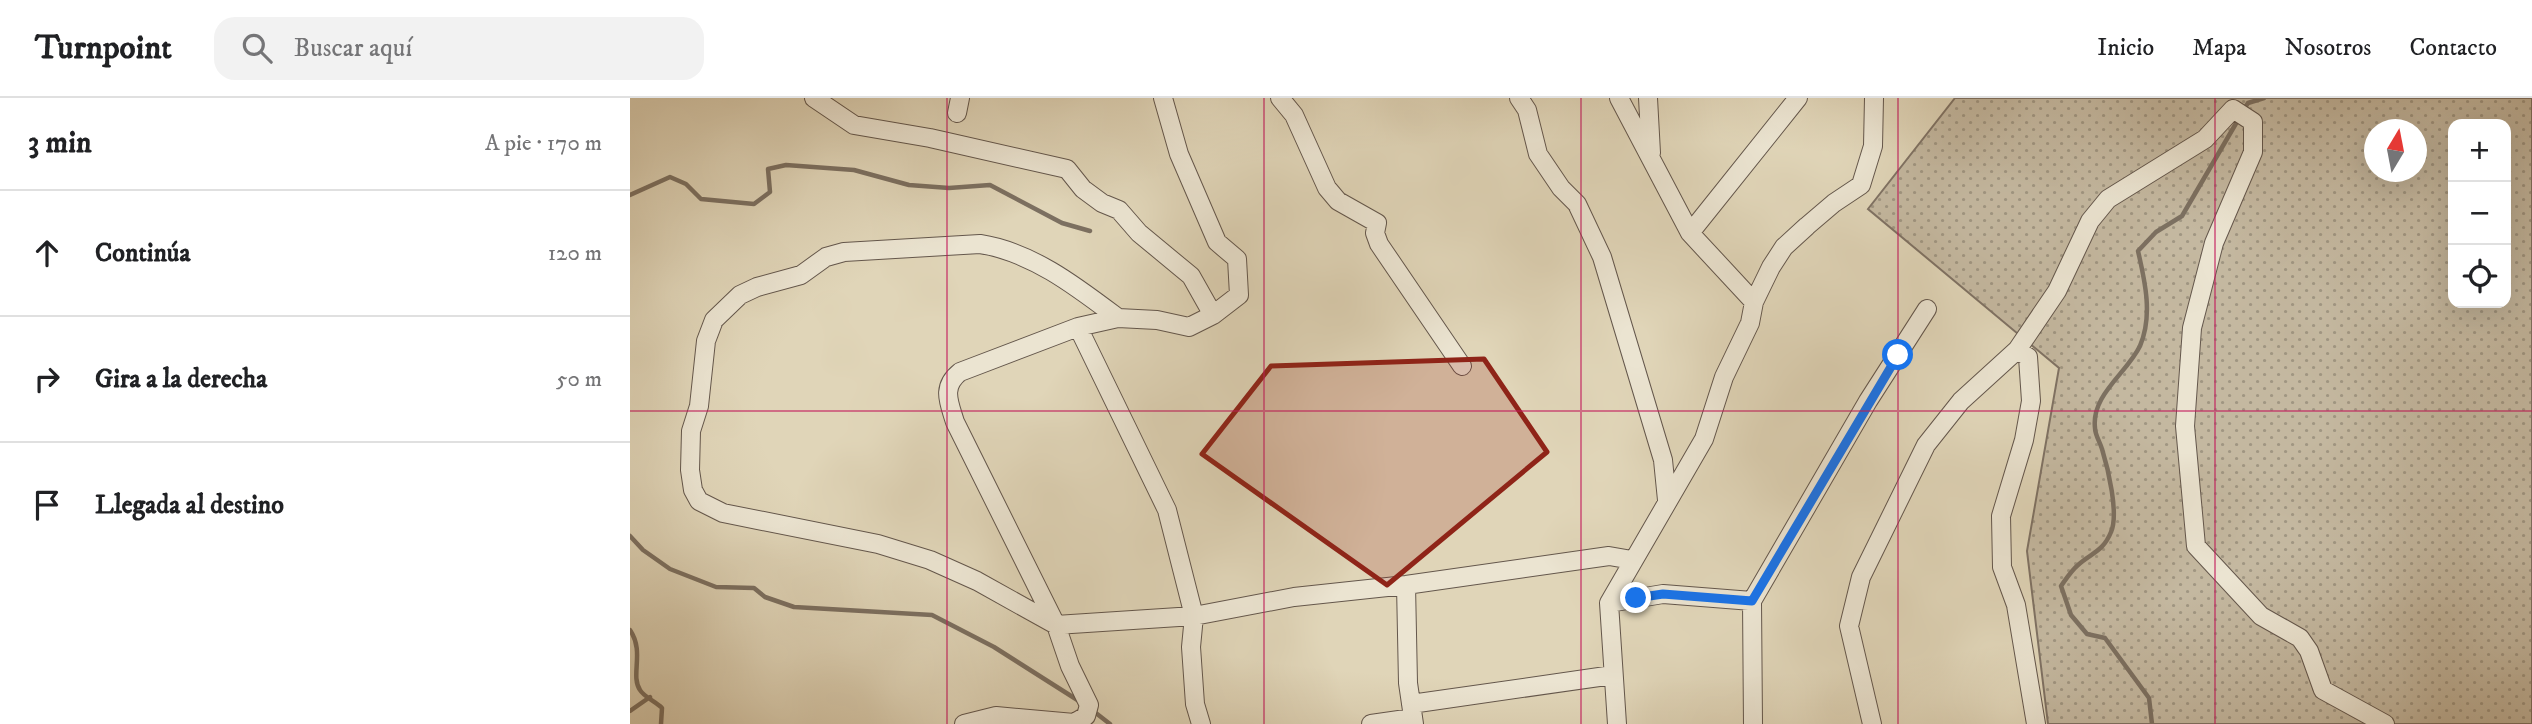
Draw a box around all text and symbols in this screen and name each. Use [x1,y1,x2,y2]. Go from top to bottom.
search box [214,17,704,80]
text: Turnpoint [35,28,172,69]
icon: search [238,29,276,67]
text: Buscar aquí [294,32,412,65]
text: Inicio [2097,33,2154,63]
text: Mapa [2192,33,2247,63]
text: Nosotros [2285,33,2371,63]
text: Contacto [2409,33,2497,63]
north arrow [2364,119,2427,182]
map controls [2448,119,2511,308]
button: + [2448,119,2511,182]
text: 3 min [28,125,92,162]
text: A pie · 170 m [485,129,602,158]
button: − [2448,182,2511,245]
icon: ahead [28,234,66,272]
text: Continúa [95,237,190,270]
text: 120 m [548,239,602,268]
button: locate [2448,245,2511,308]
route start [1882,339,1913,370]
icon: right [28,360,66,398]
text: Gira a la derecha [95,363,267,396]
text: 50 m [556,365,602,394]
icon: arrive [28,486,66,524]
text: Llegada al destino [95,489,284,522]
route end [1620,582,1651,613]

